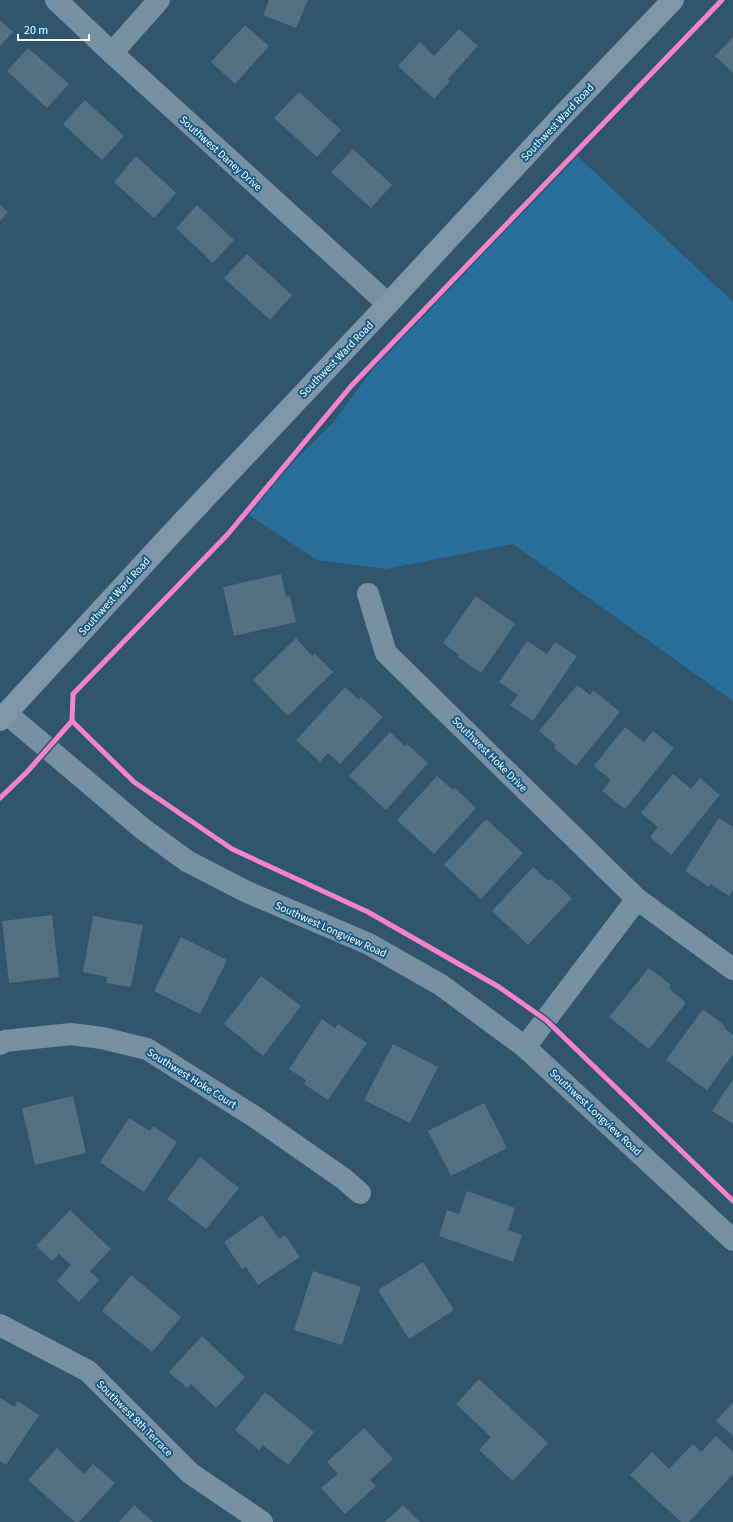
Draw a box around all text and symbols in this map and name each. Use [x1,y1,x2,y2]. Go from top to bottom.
scale bar [18,16,89,42]
text: 20 m [24,22,48,39]
street label: Southwest Ward Road [518,80,597,164]
street label: Southwest Daney Drive [176,112,266,195]
street label: Southwest Ward Road [296,318,377,401]
street label: Southwest Ward Road [75,554,154,639]
street label: Southwest Hoke Drive [449,713,531,796]
street label: Southwest Longview Road [273,898,389,961]
street label: Southwest Hoke Court [144,1045,240,1112]
street label: Southwest Longview Road [546,1066,645,1159]
street label: Southwest 8th Terrace [93,1377,177,1460]

